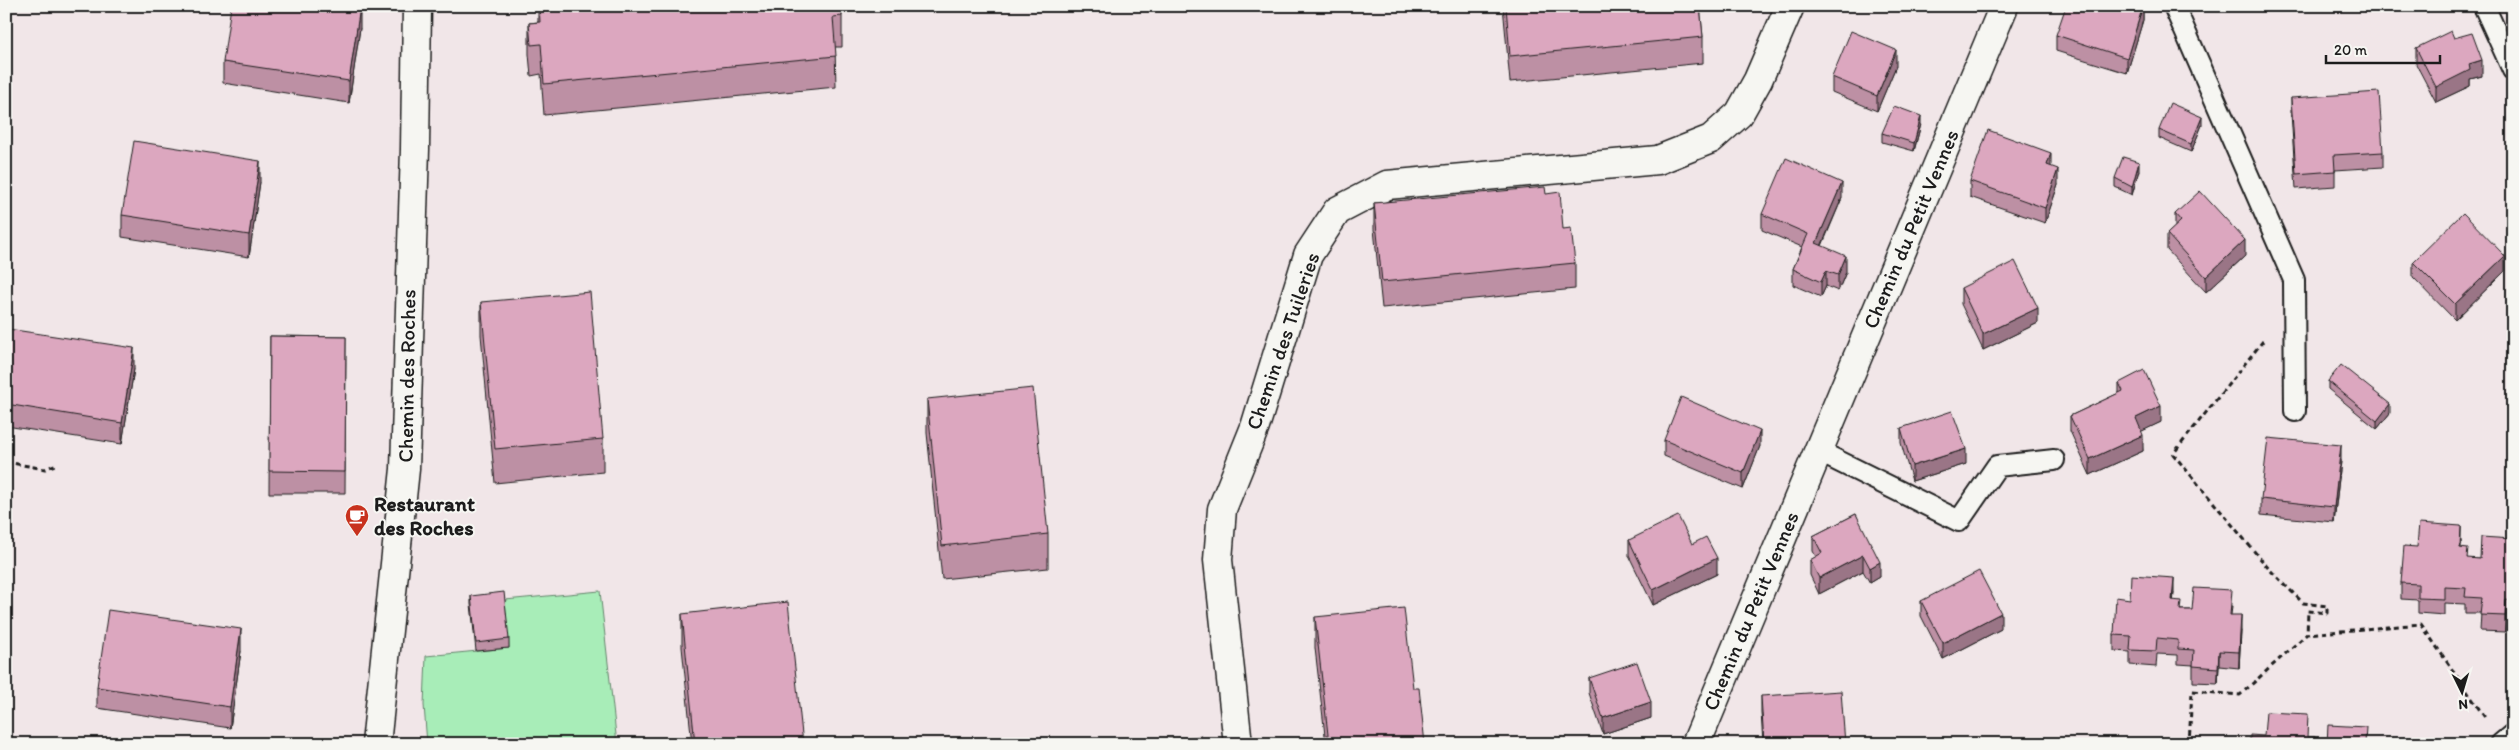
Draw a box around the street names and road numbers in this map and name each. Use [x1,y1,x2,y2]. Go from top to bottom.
street label: Chemin du Petit Vennes [1857,125,1964,332]
street label: Chemin des Tuileries [1240,249,1325,433]
street label: Chemin des Roches [392,289,421,463]
street label: Chemin du Petit Vennes [1697,507,1804,714]

